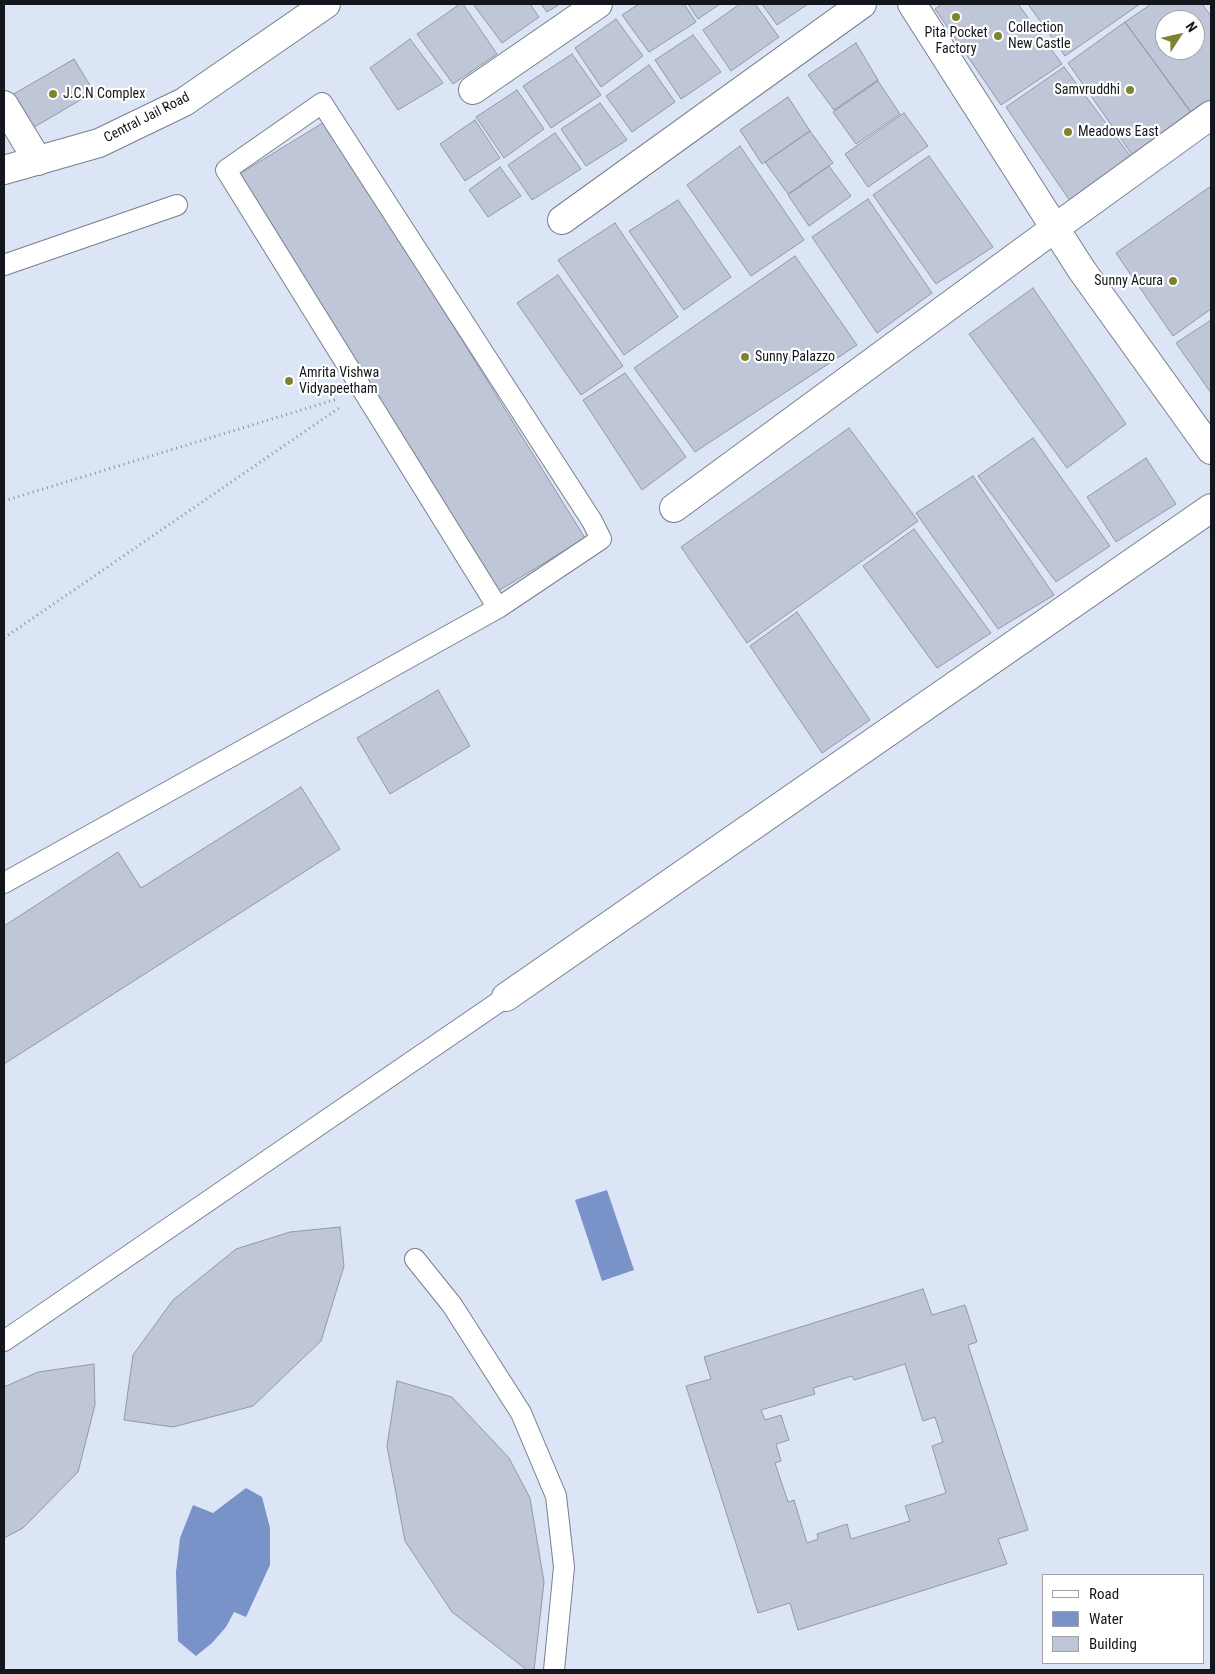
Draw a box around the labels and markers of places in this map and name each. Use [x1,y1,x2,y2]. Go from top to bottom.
marker: Pita Pocket Factory [950,11,962,23]
place label: Collection New Castle [1008,20,1070,52]
place label: Pita Pocket Factory [924,25,988,58]
marker: Collection New Castle [992,30,1004,42]
place label: Samvruddhi [1055,82,1120,98]
marker: Samvruddhi [1124,84,1136,96]
place label: J.C.N Complex [63,86,145,102]
marker: J.C.N Complex [47,88,59,100]
place label: Meadows East [1078,124,1159,140]
marker: Meadows East [1062,126,1074,138]
place label: Sunny Acura [1094,273,1163,289]
marker: Sunny Acura [1167,275,1179,287]
place label: Sunny Palazzo [755,349,835,365]
marker: Sunny Palazzo [739,351,751,363]
place label: Amrita Vishwa Vidyapeetham [299,365,379,398]
marker: Amrita Vishwa Vidyapeetham [283,375,295,387]

